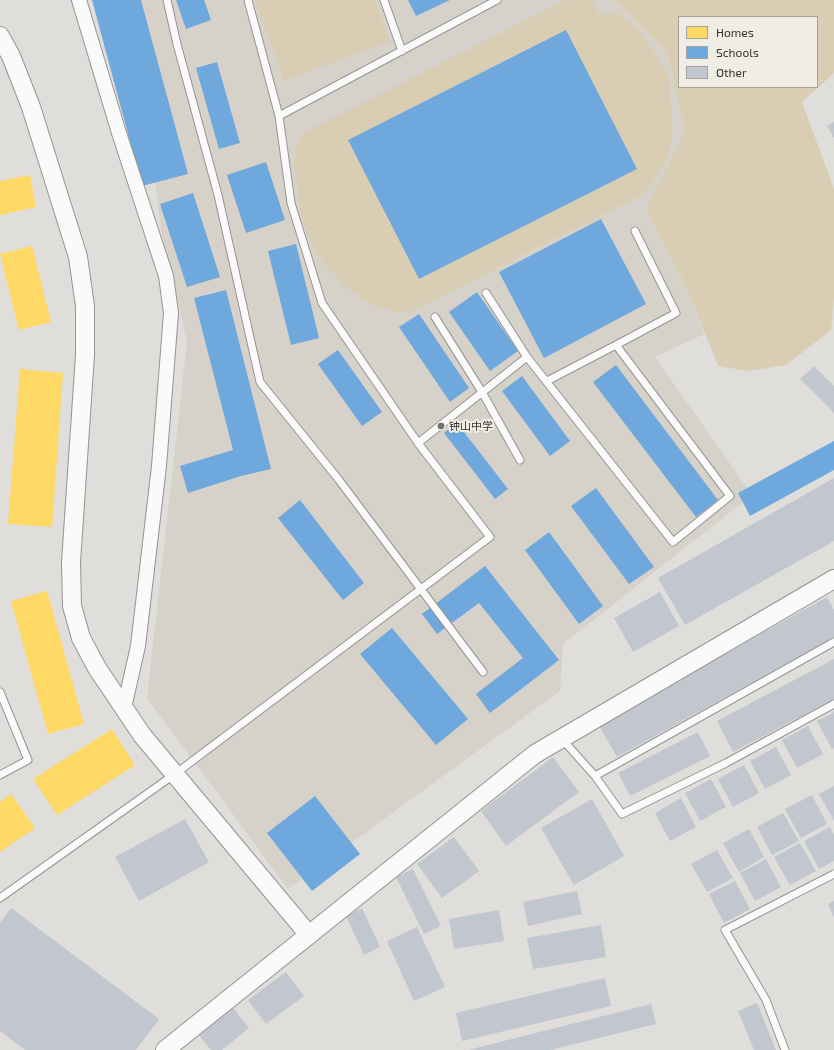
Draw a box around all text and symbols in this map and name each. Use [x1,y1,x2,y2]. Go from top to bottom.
legend [678,16,818,88]
text: Homes [716,25,754,39]
text: Schools [716,45,759,59]
text: Other [716,65,747,79]
place label: 钟山中学 [449,419,493,433]
marker: 钟山中学 [436,421,446,431]

